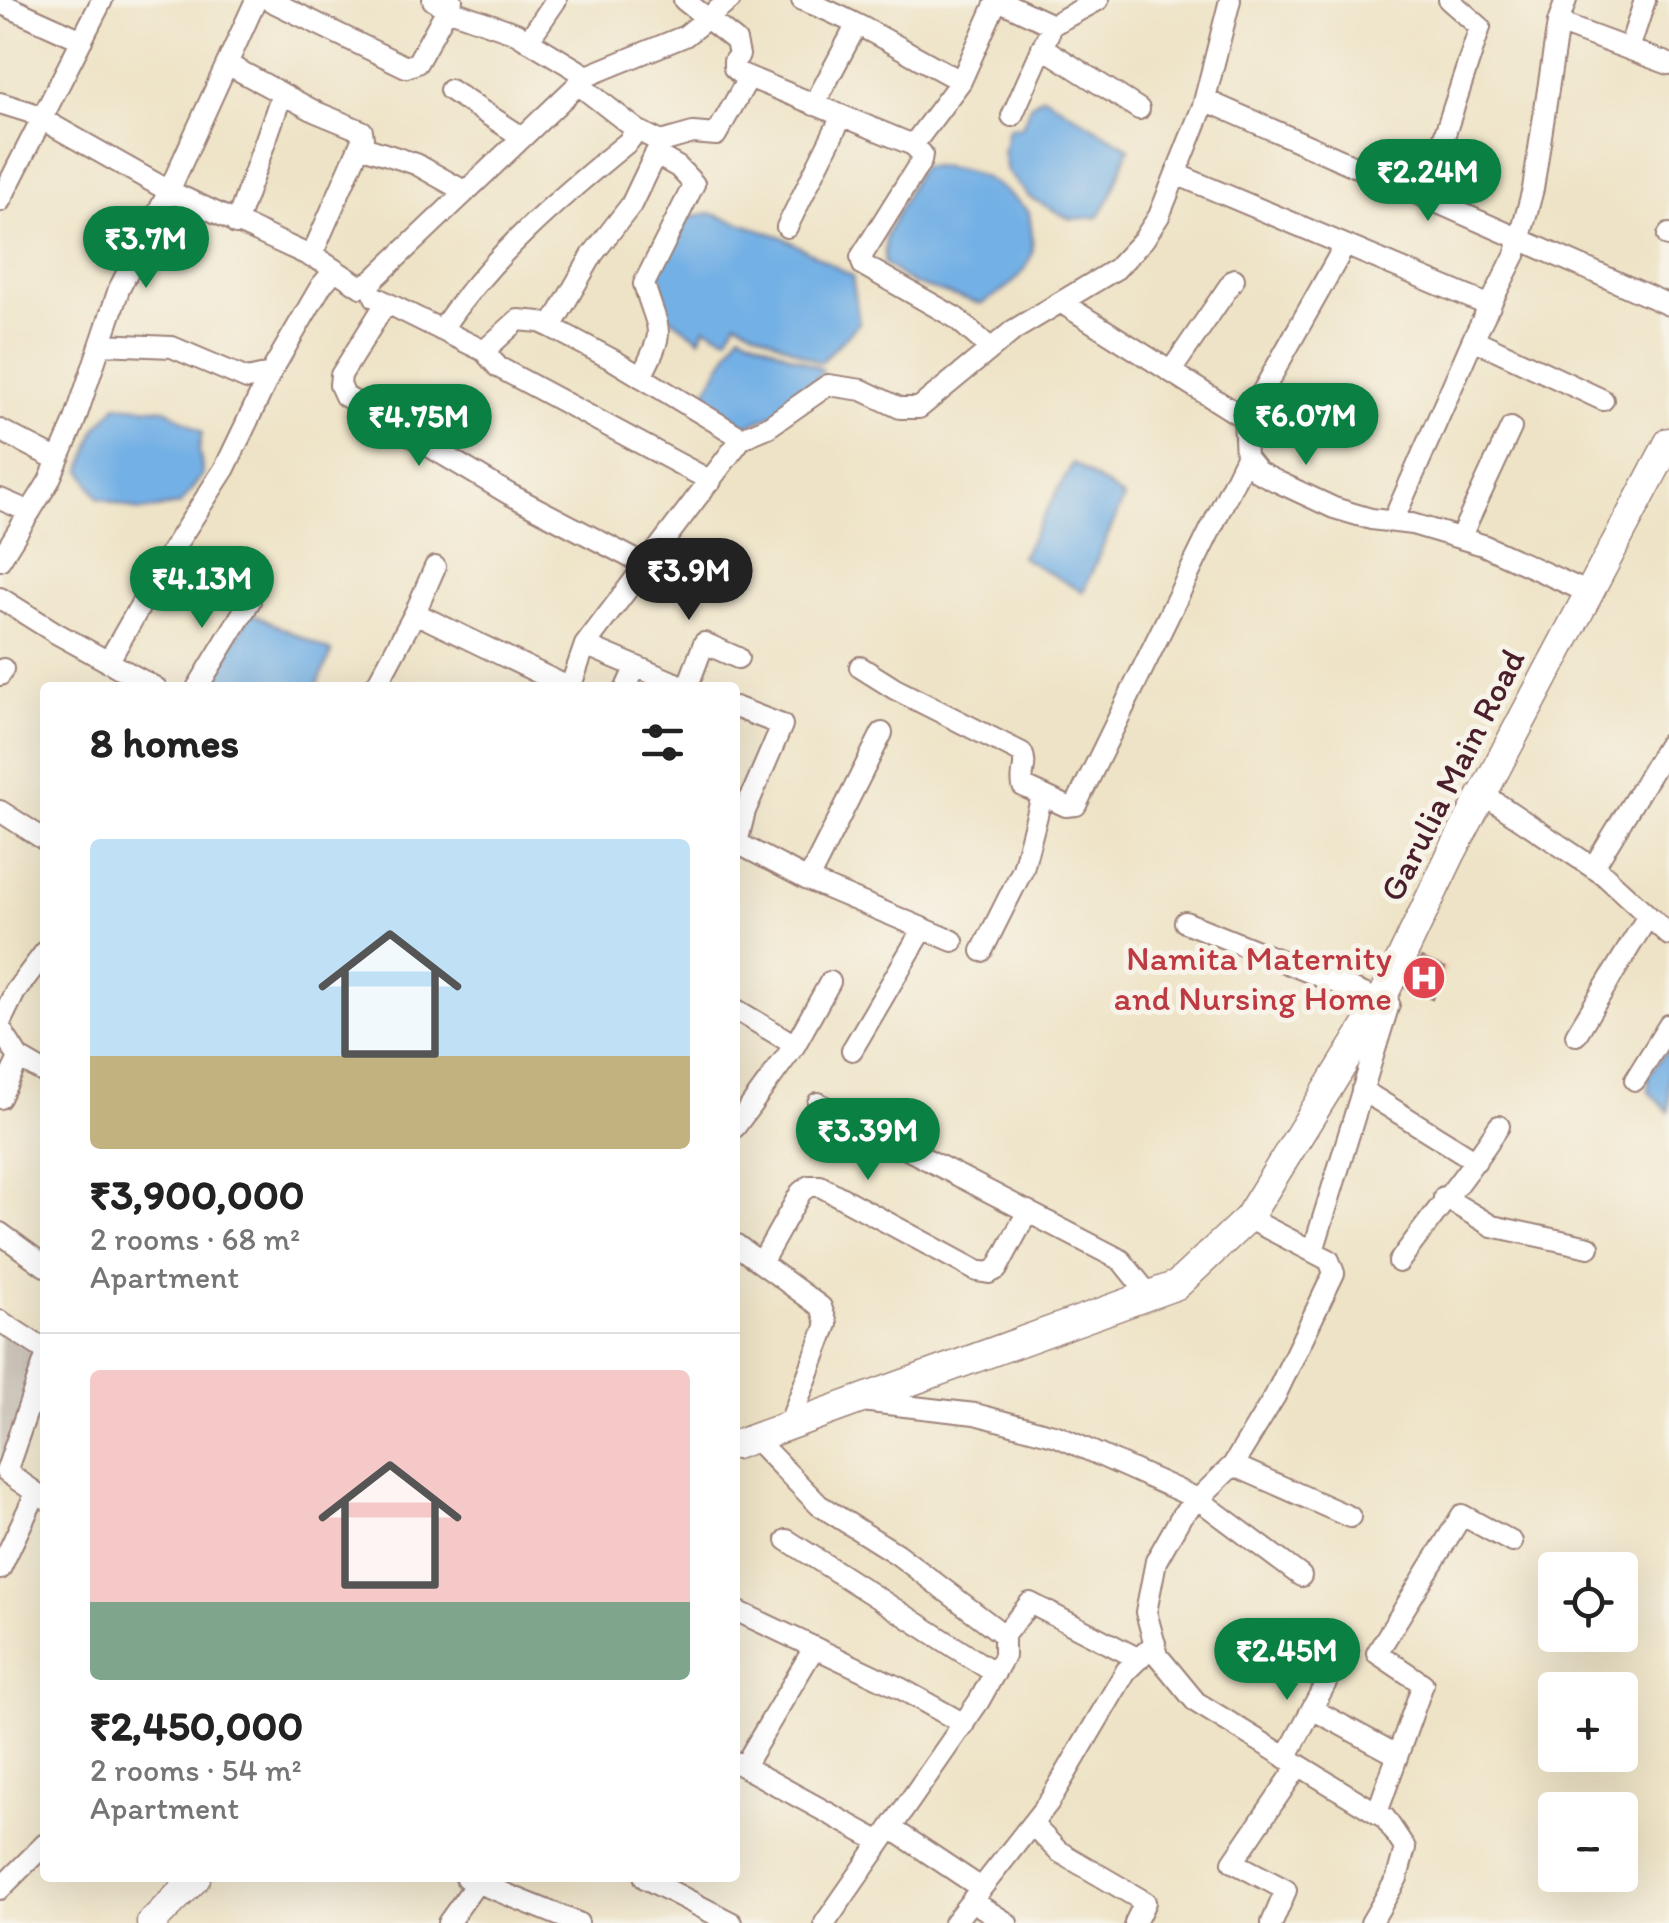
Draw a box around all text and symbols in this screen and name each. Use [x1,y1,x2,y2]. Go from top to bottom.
pin: ₹2.24M [1347,139,1509,224]
text: ₹2.24M [1377,152,1479,190]
pin: ₹3.7M [76,206,216,291]
text: ₹3.7M [105,219,187,257]
pin: ₹6.07M [1225,383,1387,468]
pin: ₹4.75M [338,384,500,469]
text: ₹6.07M [1255,396,1357,434]
text: ₹4.75M [369,397,469,435]
pin: ₹3.9M [619,538,759,623]
pin: ₹4.13M [121,546,283,631]
text: ₹3.9M [648,551,730,589]
text: ₹4.13M [152,559,252,597]
street label: Garulia Main Road [1370,642,1534,908]
icon: filters [635,715,690,770]
text: 8 homes [90,717,239,768]
icon: home [300,904,480,1084]
place label: Namita Maternity and Nursing Home [1114,937,1392,1019]
hospital icon: Namita Maternity and Nursing Home [1401,955,1447,1001]
pin: ₹3.39M [787,1098,949,1183]
text: ₹3.39M [818,1111,918,1149]
text: ₹3,900,000 [90,1169,305,1220]
text: 2 rooms · 68 m² [90,1220,300,1258]
text: Apartment [90,1258,239,1296]
icon: home [300,1435,480,1615]
map controls [1538,1552,1638,1892]
button: locate [1538,1552,1638,1652]
pin: ₹2.45M [1206,1618,1368,1703]
text: ₹2.45M [1236,1631,1338,1669]
button: + [1538,1672,1638,1772]
text: ₹2,450,000 [90,1700,303,1751]
text: 2 rooms · 54 m² [90,1751,302,1789]
text: Apartment [90,1789,239,1827]
button: − [1538,1792,1638,1892]

